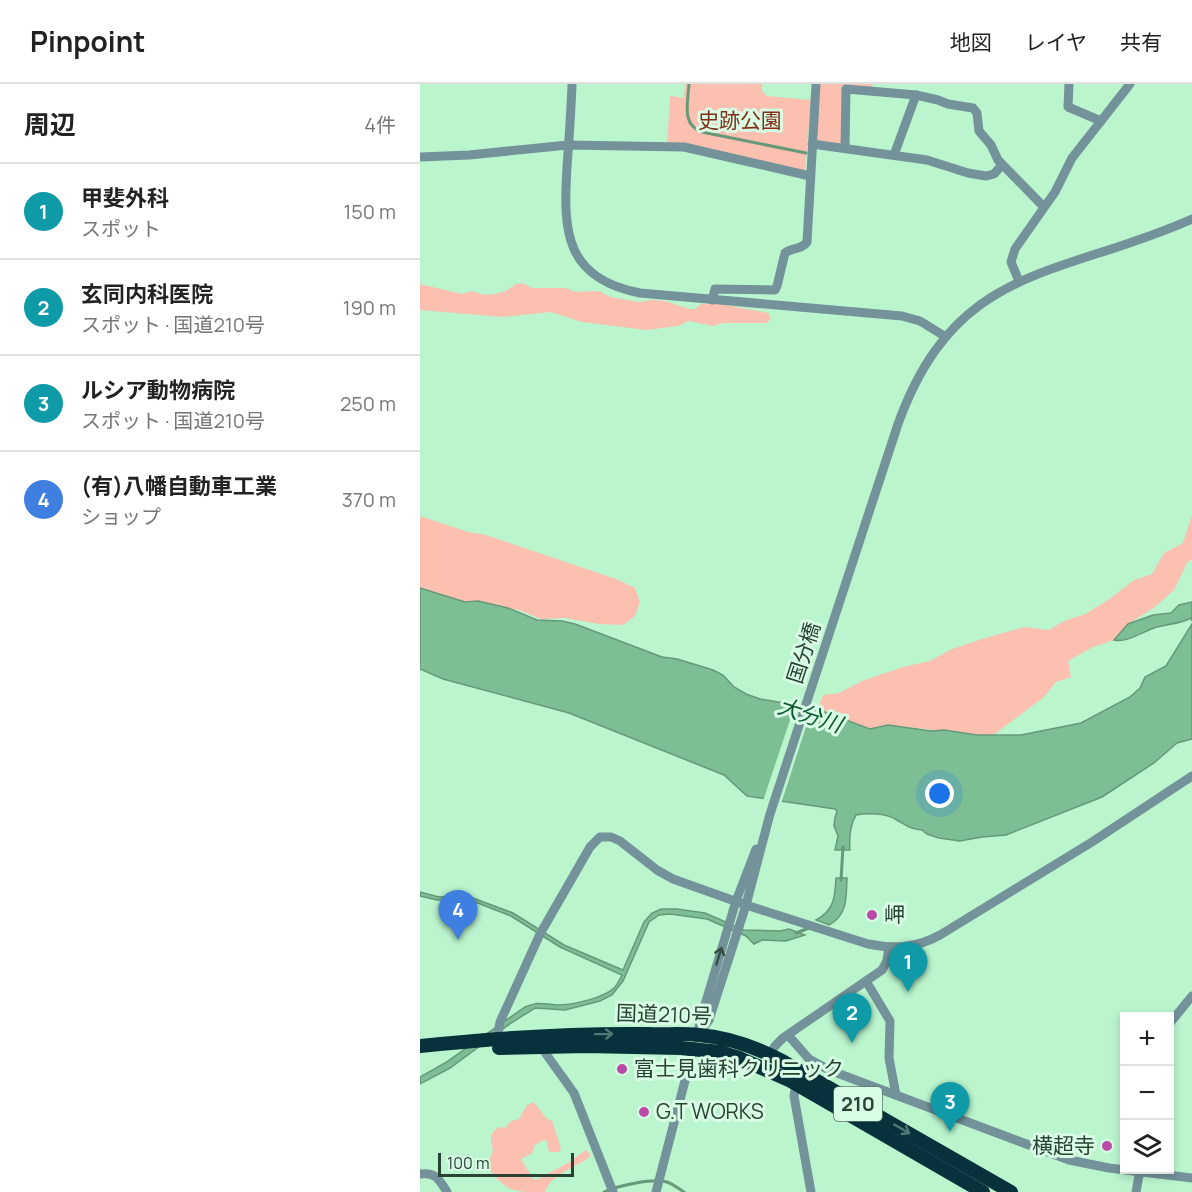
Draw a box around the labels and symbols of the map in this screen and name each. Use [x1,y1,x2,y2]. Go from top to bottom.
park label: 史跡公園 [698,106,782,134]
street label: 国分橋 [780,618,826,687]
water label: 大分川 [774,691,848,740]
your location [925,779,954,808]
pin: 4 [438,890,477,940]
place label: 岬 [884,900,905,928]
marker: 岬 [865,908,879,922]
pin: 1 [888,942,928,992]
one-way arrow [714,947,725,966]
pin: 2 [832,994,872,1043]
street label: 国道210号 [616,998,712,1030]
one-way arrow [594,1028,614,1040]
place label: 富士見歯科クリニック [634,1054,844,1082]
marker: 富士見歯科クリニック [615,1062,629,1076]
pin: 3 [930,1082,970,1132]
road number: 210 [834,1087,882,1121]
place label: G.T WORKS [656,1097,764,1125]
marker: G.T WORKS [637,1105,651,1119]
one-way arrow [893,1123,910,1135]
place label: 横超寺 [1032,1131,1095,1159]
marker: 横超寺 [1100,1139,1114,1153]
scale bar [438,1150,574,1178]

